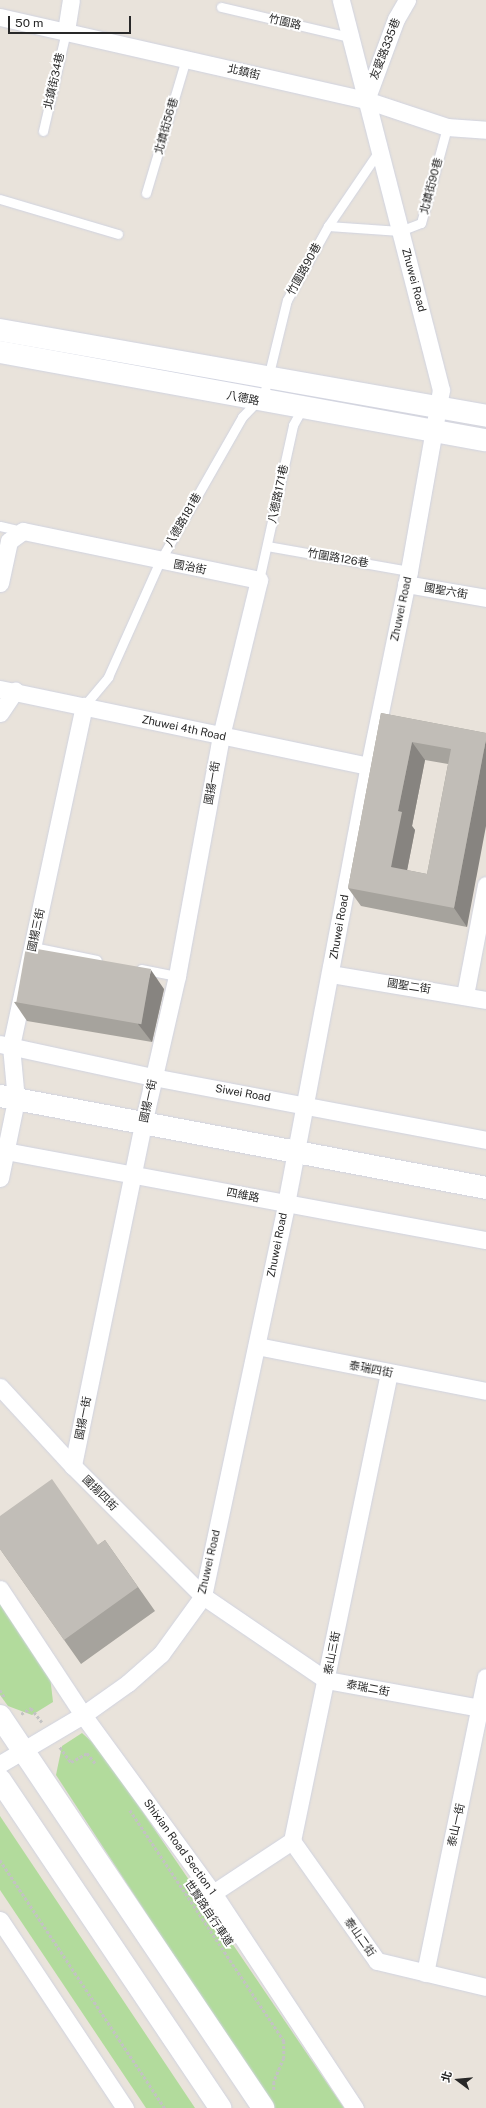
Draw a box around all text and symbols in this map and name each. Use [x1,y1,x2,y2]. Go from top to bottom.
scale bar [10,8,133,34]
street label: 竹圍路 [267,12,303,32]
text: 50 m [15,16,43,30]
street label: 友愛路335巷 [367,16,403,82]
street label: 北鎮街34巷 [41,51,67,111]
street label: 北鎮街 [226,62,262,82]
street label: 北鎮街56巷 [152,96,180,156]
street label: 北鎮街90巷 [417,157,445,215]
street label: 竹圍路90巷 [284,241,324,297]
street label: Zhuwei Road [399,247,429,313]
street label: 八德路 [226,388,260,408]
street label: 八德路171巷 [265,463,291,525]
street label: 八德路181巷 [162,491,204,549]
street label: 竹圍路126巷 [306,546,370,570]
street label: 國治街 [173,557,207,577]
street label: Zhuwei Road [388,575,414,643]
street label: 國聖六街 [423,581,469,601]
street label: Zhuwei 4th Road [141,713,227,743]
street label: 國揚一街 [202,760,222,806]
street label: Zhuwei Road [327,894,351,960]
street label: 國揚三街 [25,907,47,953]
street label: 國聖二街 [386,976,432,996]
street label: 國揚一街 [137,1078,159,1124]
street label: Siwei Road [214,1082,272,1104]
street label: 四維路 [226,1185,260,1205]
street label: Zhuwei Road [264,1211,290,1279]
street label: 泰瑞四街 [348,1358,394,1380]
street label: 國揚一街 [72,1395,94,1441]
street label: 國揚四街 [80,1473,120,1513]
street label: Zhuwei Road [195,1529,223,1595]
street label: 泰山三街 [321,1630,343,1676]
street label: 泰瑞二街 [345,1677,391,1699]
street label: Shixian Road Section 1 [141,1797,219,1897]
street label: 泰山一街 [445,1802,467,1848]
street label: 世賢路自行車道 [182,1877,236,1949]
street label: 泰山二街 [342,1915,378,1959]
north arrow [438,2060,478,2100]
text: 北 [439,2070,454,2084]

